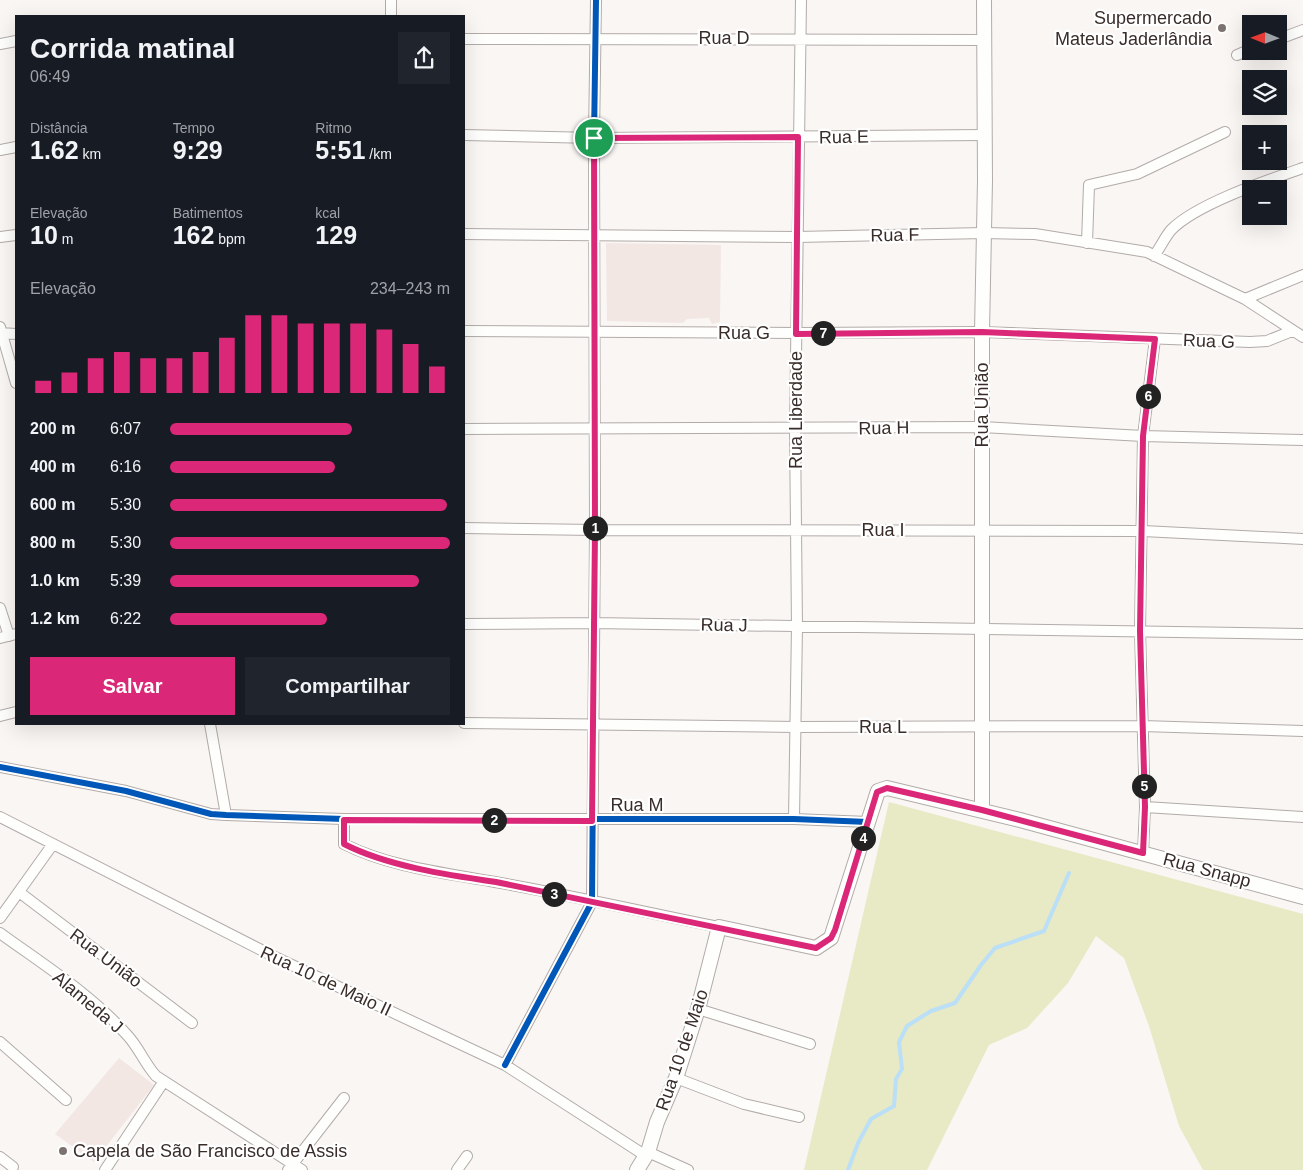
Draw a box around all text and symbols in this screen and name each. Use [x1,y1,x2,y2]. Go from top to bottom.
place label: Supermercado Mateus Jaderlândia [1055,8,1213,49]
north arrow [1242,15,1288,60]
map controls [1242,15,1287,225]
marker: Supermercado Mateus Jaderlândia [1216,22,1228,34]
street label: Rua D [698,28,750,48]
button: share [398,32,450,84]
text: Corrida matinal [30,33,235,64]
text: 06:49 [30,68,70,85]
button: layers [1242,70,1287,115]
pin [573,117,615,159]
text: Distância [30,120,88,136]
text: Tempo [173,120,215,136]
text: Ritmo [315,120,352,136]
icon: arrive [580,124,608,152]
button: + [1242,125,1287,170]
street label: Rua E [819,127,869,147]
text: 1.62 [30,136,79,164]
text: 9:29 [173,136,223,164]
text: 5:51 [315,136,365,164]
text: km [79,146,101,162]
text: /km [365,146,392,162]
button: − [1242,180,1287,225]
text: Elevação [30,205,88,221]
text: Batimentos [173,205,243,221]
text: kcal [315,205,340,221]
text: 10 [30,221,58,249]
text: 162 [173,221,214,249]
text: 129 [315,221,357,249]
street label: Rua F [870,225,920,245]
text: m [58,231,73,247]
text: bpm [214,231,246,247]
text: Elevação [30,280,96,297]
text: 234–243 m [370,280,450,297]
pin: 7 [810,320,836,346]
street label: Rua G [718,323,770,343]
text: 7 [820,325,827,341]
street label: Rua G [1183,330,1235,352]
street label: Rua Liberdade [786,351,806,469]
street label: Rua União [972,362,992,448]
pin: 6 [1136,384,1160,408]
text: 6 [1145,388,1152,404]
street label: Rua H [858,418,910,438]
text: 200 m [30,420,75,437]
text: 6:07 [110,420,141,437]
text: 400 m [30,458,75,475]
text: 6:16 [110,458,141,475]
text: 600 m [30,496,75,513]
text: 5:30 [110,496,141,513]
pin: 1 [582,516,608,540]
text: 1 [592,520,599,536]
street label: Rua I [861,520,905,540]
text: 800 m [30,534,75,551]
text: 5:30 [110,534,141,551]
text: 1.0 km [30,572,80,589]
text: 5:39 [110,572,141,589]
text: 1.2 km [30,610,80,627]
text: 6:22 [110,610,141,627]
street label: Rua J [700,615,748,635]
button: Salvar [30,657,235,715]
button: Compartilhar [245,657,450,715]
street label: Rua L [859,717,907,737]
pin: 5 [1132,774,1156,798]
text: 5 [1141,778,1148,794]
street label: Rua M [610,795,664,815]
pin: 2 [482,808,506,832]
text: 2 [491,812,498,828]
pin: 4 [850,826,876,850]
text: 4 [860,830,867,846]
street label: Rua Snapp [1161,849,1253,891]
pin: 3 [542,882,566,906]
text: 3 [551,886,558,902]
street label: Rua União [66,924,146,992]
street label: Rua 10 de Maio II [257,942,395,1020]
street label: Alameda J [49,967,127,1037]
street label: Rua 10 de Maio [652,987,712,1113]
place label: Capela de São Francisco de Assis [73,1141,347,1161]
marker: Capela de São Francisco de Assis [57,1145,69,1157]

